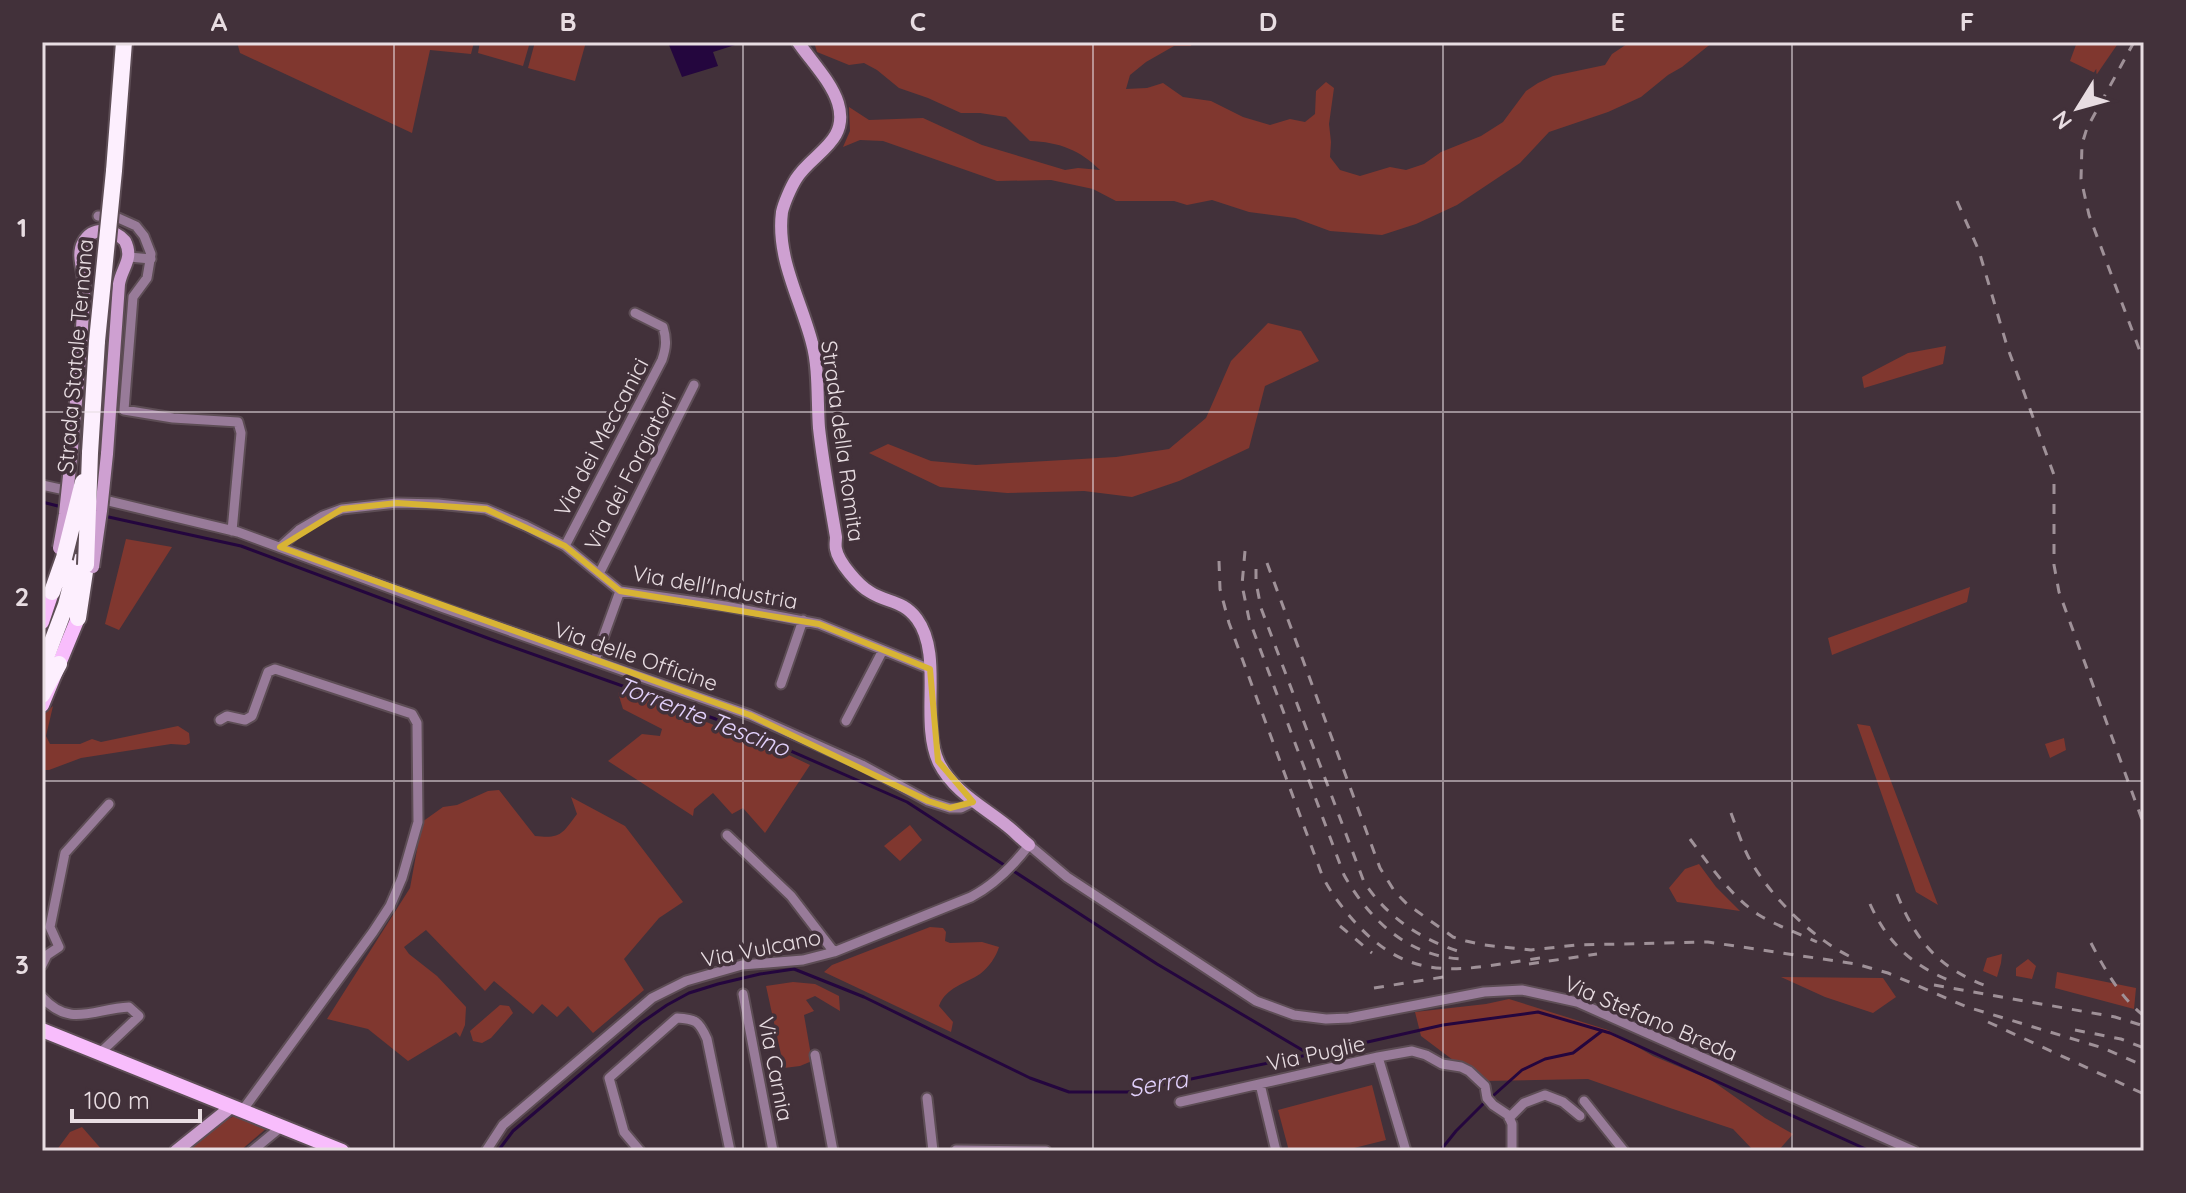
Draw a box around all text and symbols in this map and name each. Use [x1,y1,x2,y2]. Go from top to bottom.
text: A [211,5,228,38]
text: B [559,5,577,38]
text: C [910,5,926,38]
text: D [1259,5,1277,38]
text: E [1611,5,1625,38]
text: F [1960,5,1974,38]
north arrow [2038,68,2118,148]
text: N [2046,105,2078,135]
text: 1 [17,211,27,244]
street label: Strada Statale Ternana [51,238,99,474]
street label: Strada della Romita [815,339,871,543]
street label: Via dei Meccanici [547,353,655,521]
street label: Via dei Forgiatori [578,387,682,555]
street label: Via dell'Industria [630,559,800,615]
text: 2 [15,580,29,613]
street label: Via delle Officine [550,615,722,697]
water label: Torrente Tescino [613,669,795,763]
street label: Via Vulcano [699,923,823,973]
text: 3 [15,948,29,981]
street label: Via Stefano Breda [1560,969,1742,1067]
street label: Via Carnia [752,1014,800,1124]
street label: Via Puglie [1264,1029,1368,1077]
water label: Serra [1126,1063,1191,1103]
scale bar [72,1073,200,1123]
text: 100 m [84,1085,150,1115]

